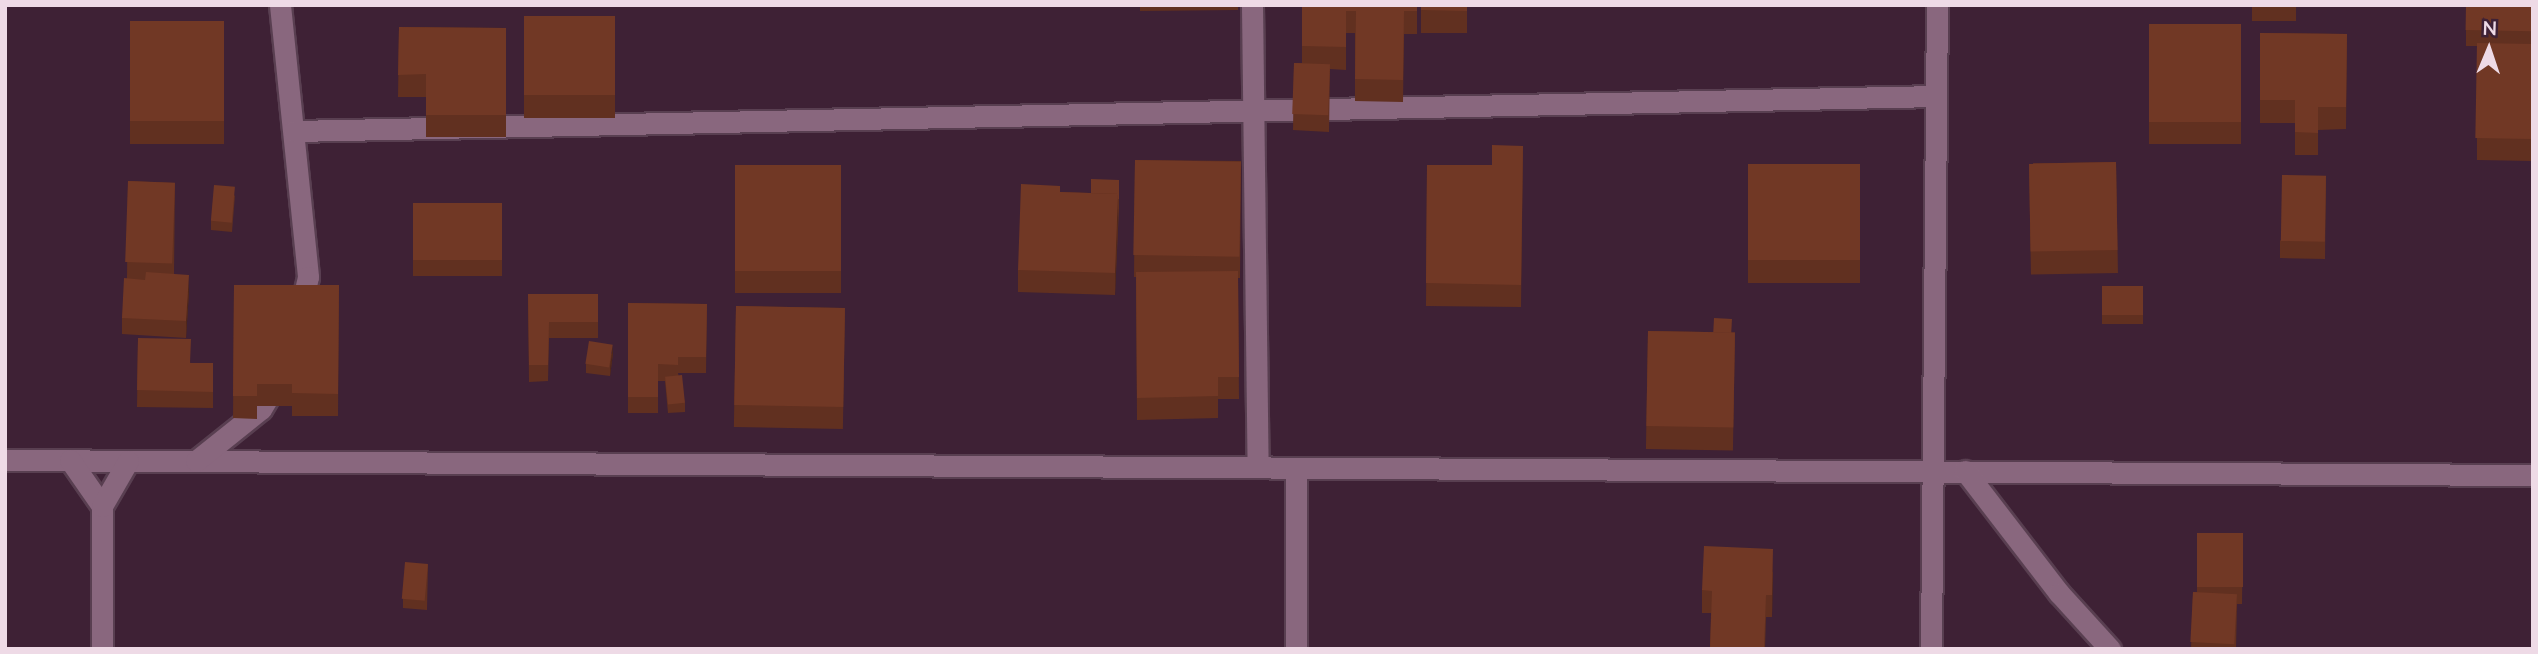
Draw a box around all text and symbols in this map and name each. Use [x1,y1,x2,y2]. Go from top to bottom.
north arrow [2454,14,2524,84]
text: N [2482,16,2497,39]

